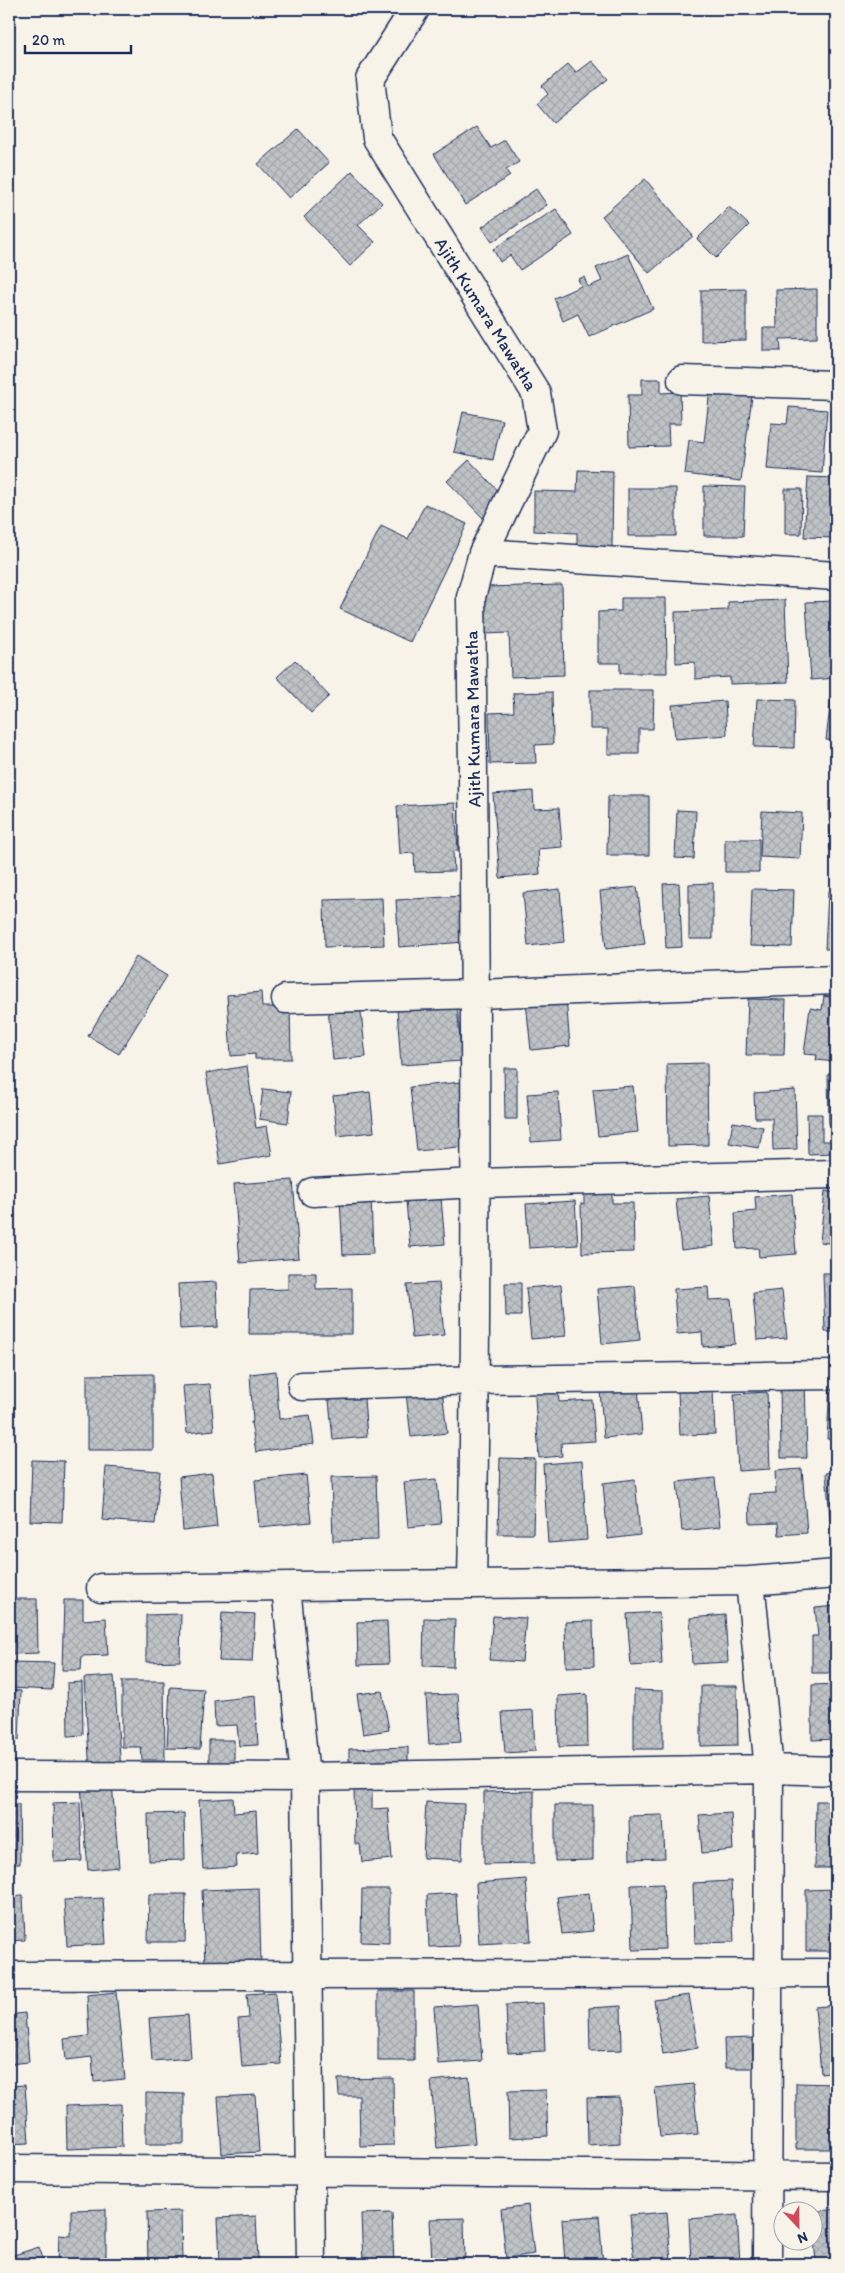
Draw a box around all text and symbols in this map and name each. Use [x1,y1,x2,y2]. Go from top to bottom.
scale bar [25,22,131,54]
text: 20 m [32,31,66,49]
street label: Ajith Kumara Mawatha [430,233,543,395]
street label: Ajith Kumara Mawatha [460,630,486,808]
north arrow [772,2200,822,2250]
text: N [795,2228,810,2247]

